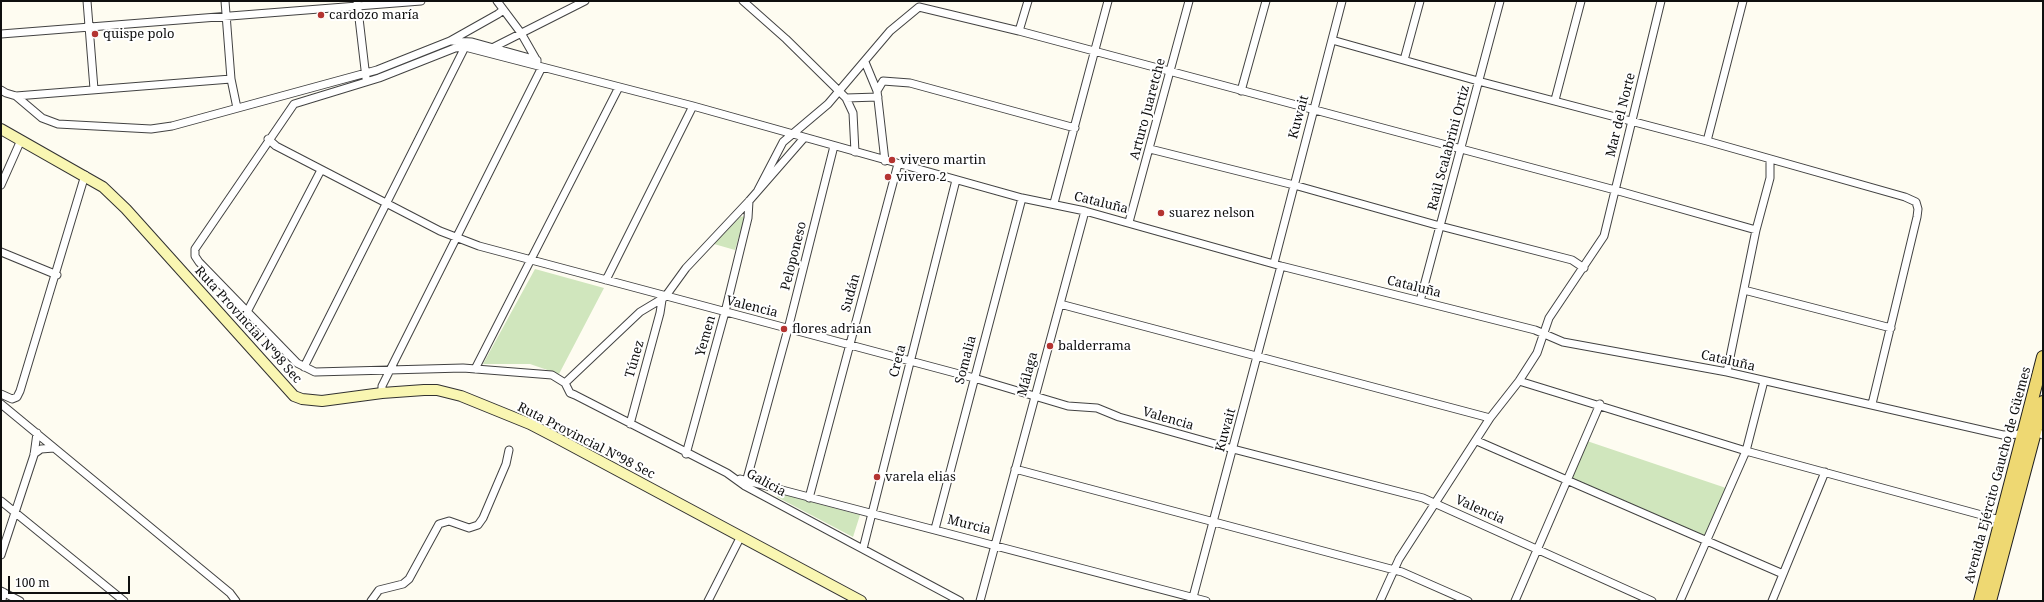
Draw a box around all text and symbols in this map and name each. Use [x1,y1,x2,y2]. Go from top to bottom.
place label: cardozo maría [329,7,419,23]
marker: cardozo maría [316,10,326,20]
place label: quispe polo [103,26,175,42]
marker: quispe polo [90,29,100,39]
street label: Arturo Juaretche [1127,56,1169,162]
street label: Mar del Norte [1603,71,1639,159]
street label: Raúl Scalabrini Ortiz [1425,84,1473,212]
street label: Kuwait [1286,94,1312,140]
place label: vivero martin [900,152,986,168]
marker: vivero martin [887,155,897,165]
place label: vivero 2 [896,169,946,185]
marker: vivero 2 [883,172,893,182]
street label: Cataluña [1072,189,1130,217]
place label: suarez nelson [1169,205,1255,221]
marker: suarez nelson [1156,208,1166,218]
street label: Peloponeso [778,220,810,292]
street label: Ruta Provincial Nº98 Sec [191,263,305,387]
street label: Sudán [838,272,864,314]
street label: Cataluña [1385,273,1443,301]
street label: Valencia [725,293,779,321]
street label: Yemen [693,314,719,358]
place label: flores adrian [792,321,872,337]
marker: flores adrian [779,324,789,334]
street label: Somalia [952,334,980,386]
street label: Túnez [622,338,648,380]
place label: balderrama [1058,338,1131,354]
marker: balderrama [1045,341,1055,351]
street label: Creta [886,343,910,379]
street label: Cataluña [1699,347,1757,375]
street label: Málaga [1015,350,1041,398]
street label: Avenida Ejército Gaucho de Güemes [1962,365,2034,585]
street label: Ruta Provincial Nº98 Sec [515,399,657,483]
street label: Valencia [1141,404,1195,434]
street label: Kuwait [1213,407,1239,453]
street label: Galicia [744,466,788,500]
place label: varela elias [885,469,956,485]
marker: varela elias [872,472,882,482]
street label: Valencia [1453,492,1507,528]
street label: Murcia [946,512,992,538]
scale bar [10,568,132,594]
text: 100 m [15,574,50,591]

